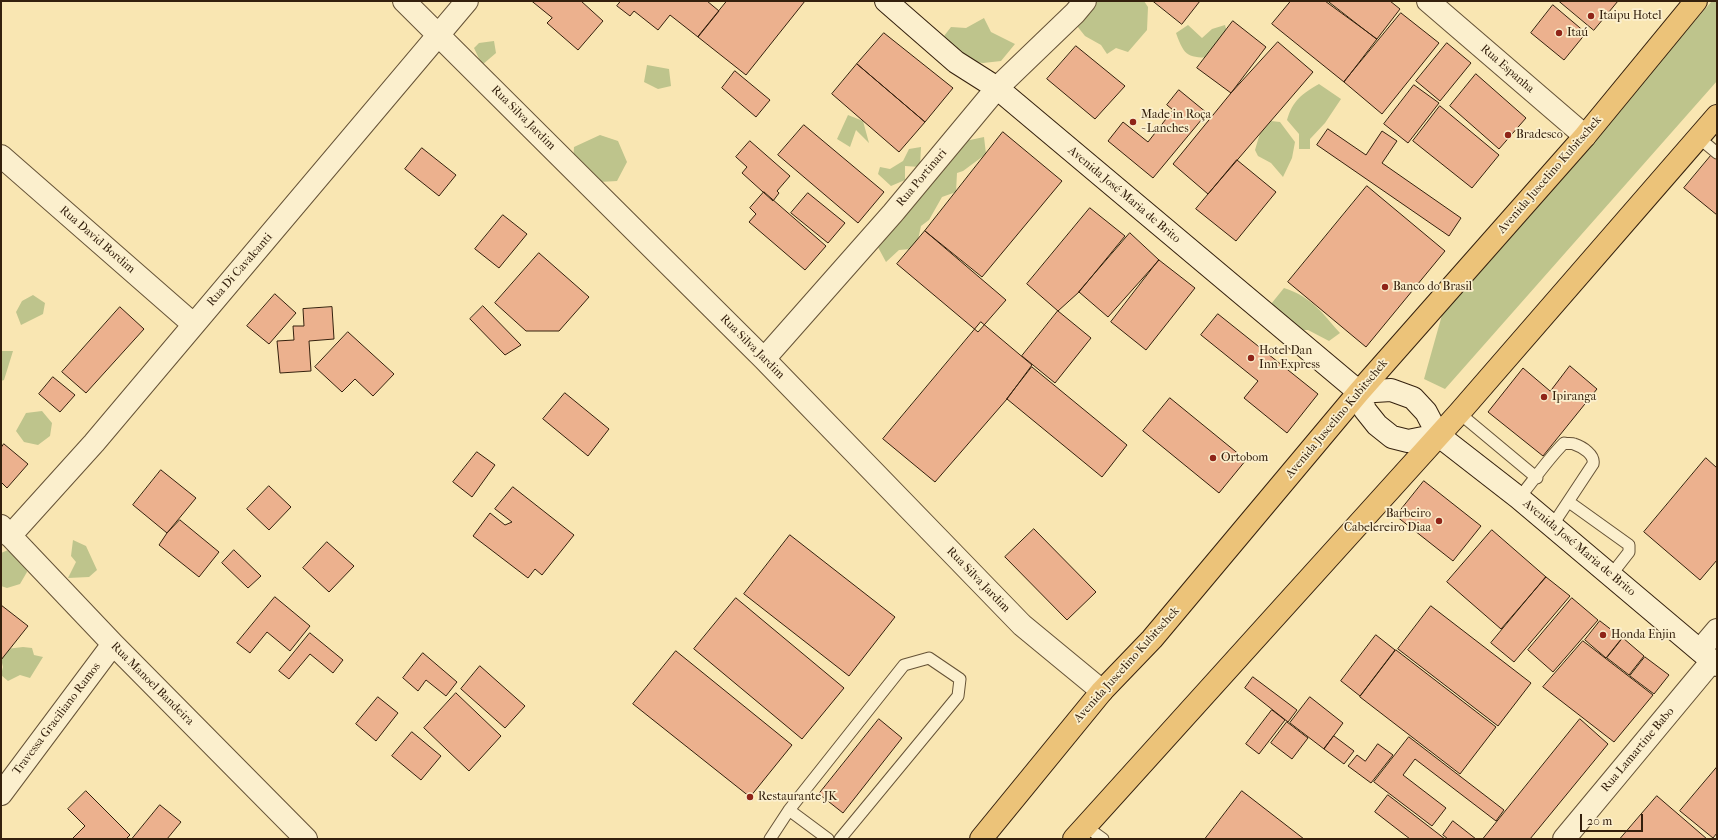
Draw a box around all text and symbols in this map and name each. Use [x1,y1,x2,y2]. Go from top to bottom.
place label: Itaipu Hotel [1599,9,1662,23]
marker: Itaipu Hotel [1586,11,1596,21]
place label: Itaú [1567,26,1588,40]
marker: Itaú [1554,28,1564,38]
street label: Rua Espanha [1477,42,1537,96]
street label: Rua Silva Jardim [488,83,558,153]
place label: Made in Roça - Lanches [1141,108,1211,136]
street label: Avenida Juscelino Kubitschek [1495,113,1605,237]
marker: Made in Roça - Lanches [1128,117,1138,127]
place label: Bradesco [1516,128,1563,142]
marker: Bradesco [1503,130,1513,140]
street label: Avenida José Maria de Brito [1065,144,1183,246]
street label: Rua Portinari [894,146,950,210]
street label: Rua David Bordim [56,203,138,277]
street label: Rua Di Cavalcanti [204,230,276,310]
place label: Banco do Brasil [1393,280,1472,294]
marker: Banco do Brasil [1380,282,1390,292]
street label: Rua Silva Jardim [717,312,787,382]
place label: Hotel Dan Inn Express [1259,344,1320,372]
marker: Hotel Dan Inn Express [1246,353,1256,363]
street label: Avenida Juscelino Kubitschek [1283,357,1391,481]
place label: Ipiranga [1552,390,1596,404]
marker: Ipiranga [1539,392,1549,402]
place label: Ortobom [1221,451,1268,465]
marker: Ortobom [1208,453,1218,463]
street label: Avenida José Maria de Brito [1520,497,1638,599]
place label: Barbeiro Cabelereiro Diaa [1344,507,1431,535]
marker: Barbeiro Cabelereiro Diaa [1434,516,1444,526]
street label: Rua Silva Jardim [943,544,1013,616]
street label: Avenida Juscelino Kubitschek [1071,604,1183,726]
place label: Honda Enjin [1611,628,1676,642]
marker: Honda Enjin [1598,630,1608,640]
street label: Rua Manoel Bandeira [107,639,197,729]
street label: Travessa Graciliano Ramos [10,660,104,778]
street label: Rua Lamartine Babo [1598,705,1678,795]
place label: Restaurante JK [758,790,837,804]
marker: Restaurante JK [745,792,755,802]
scale bar [1582,806,1645,832]
text: 20 m [1587,814,1612,828]

